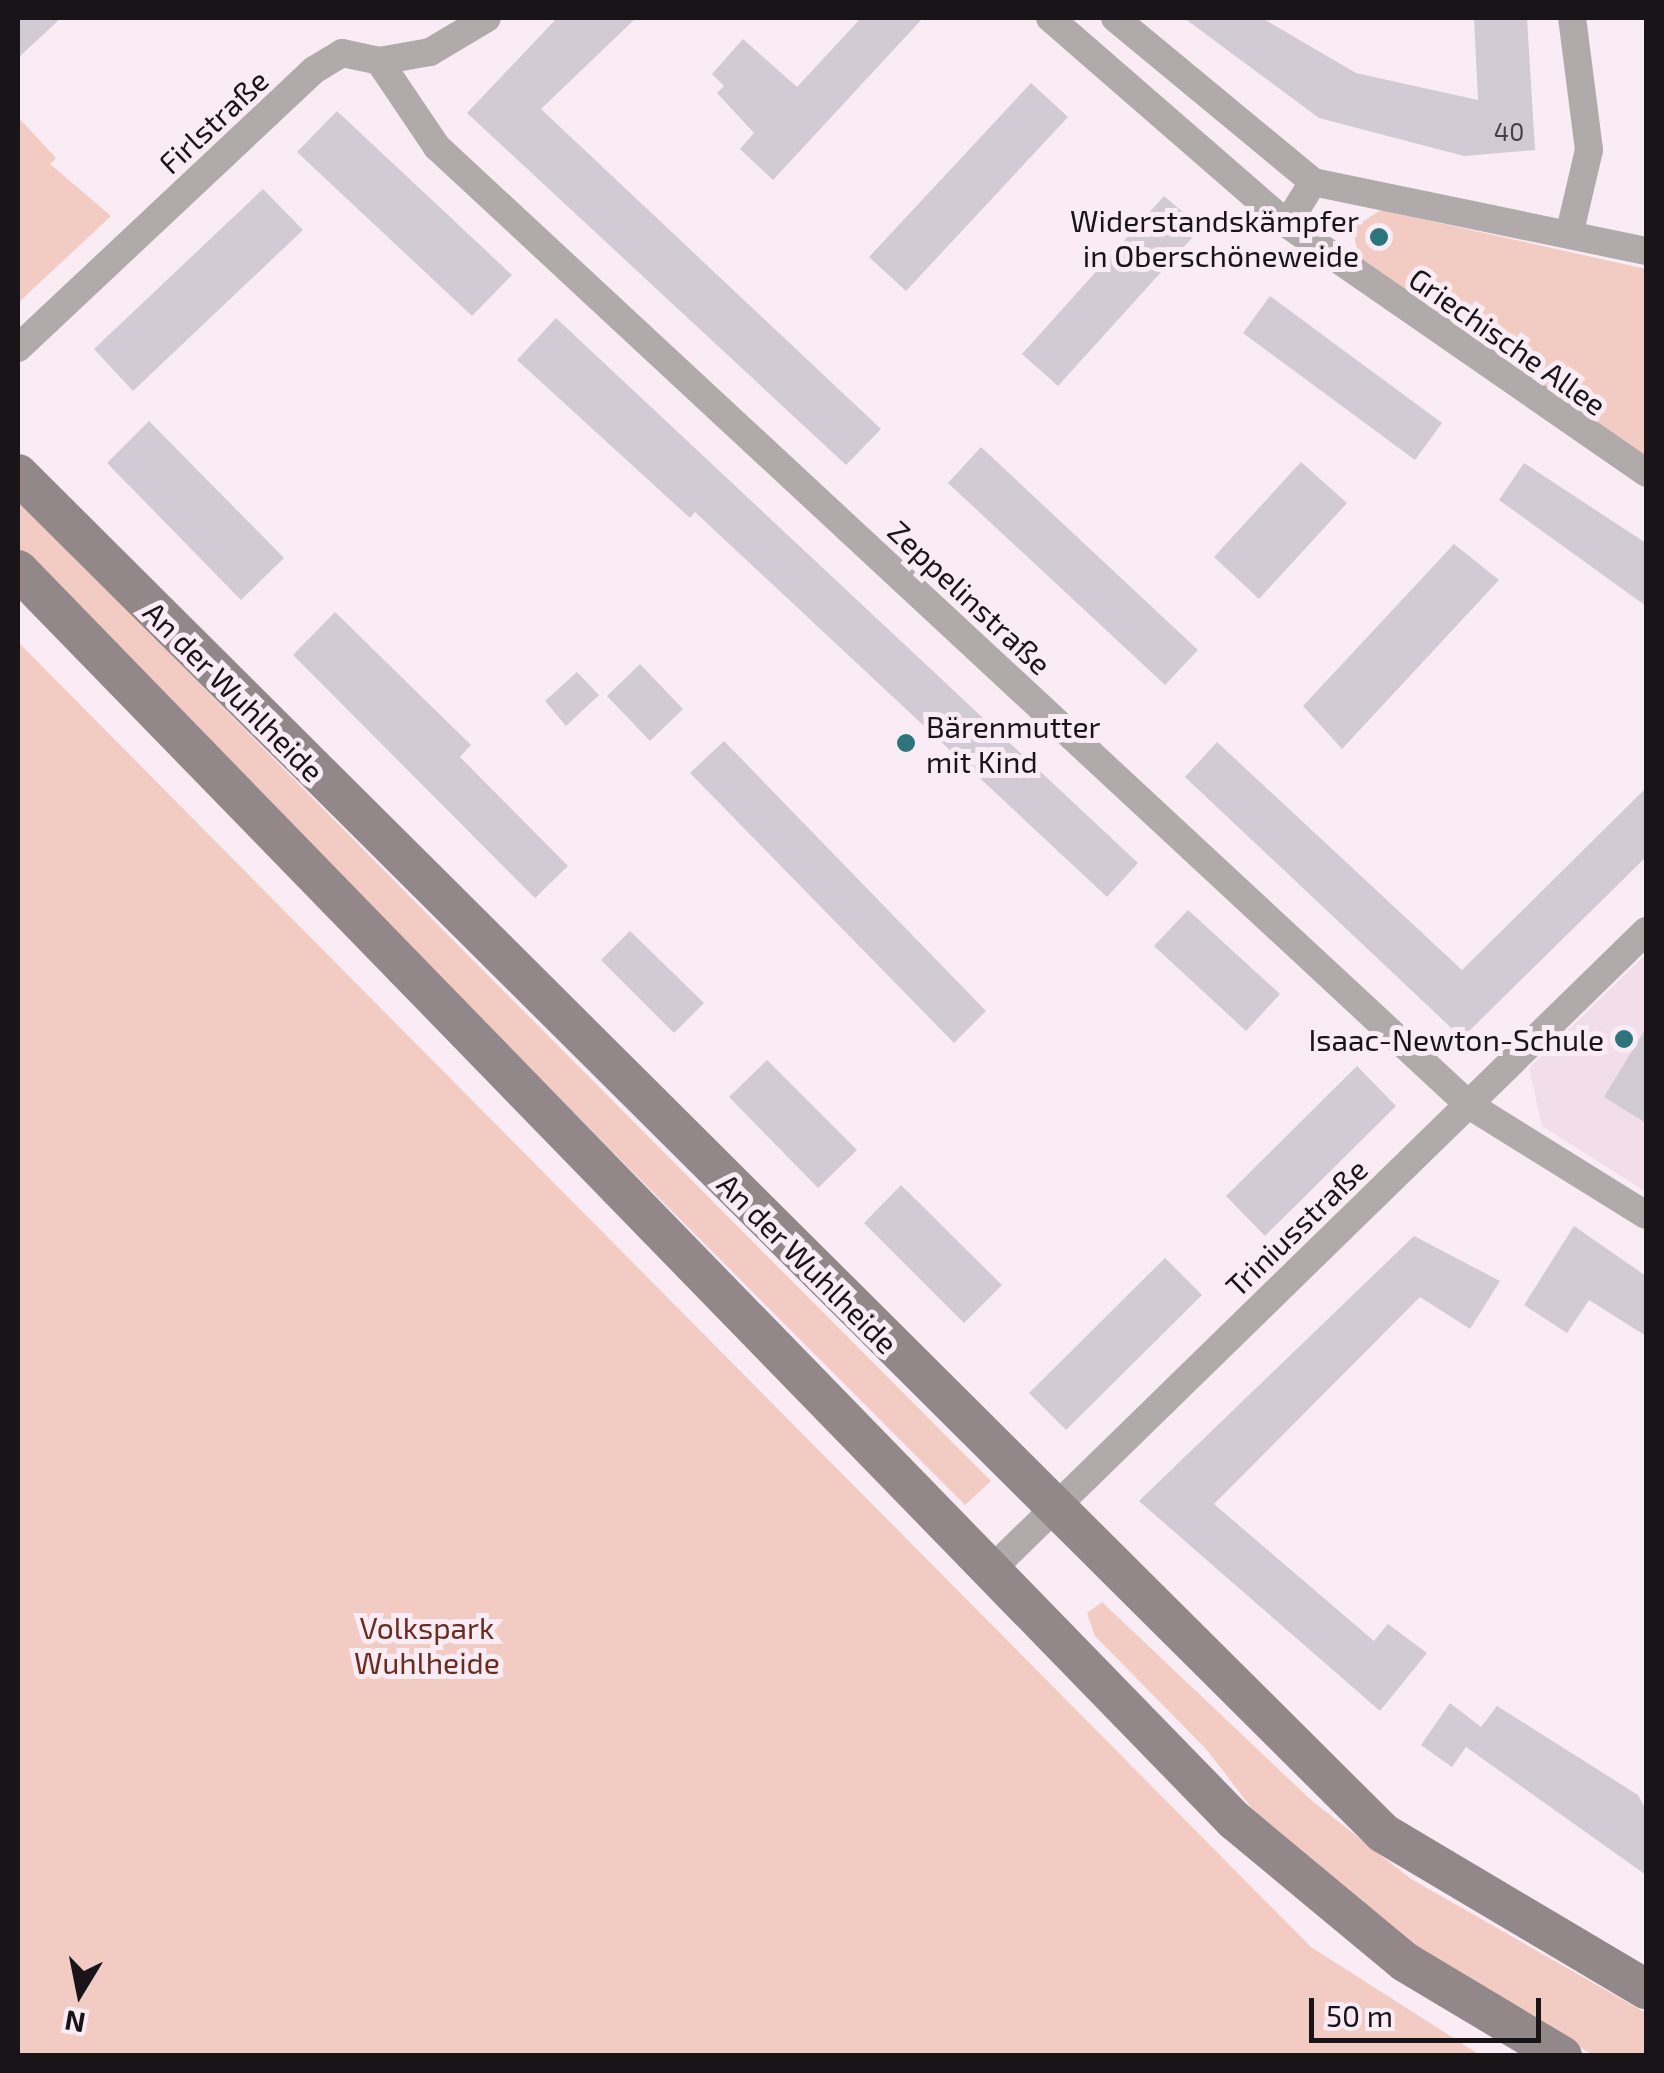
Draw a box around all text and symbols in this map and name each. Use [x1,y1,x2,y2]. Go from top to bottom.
street label: Firlstraße [151,61,275,181]
house number: 40 [1494,116,1524,146]
place label: Widerstandskämpfer in Oberschöneweide [1070,202,1359,272]
marker: Widerstandskämpfer in Oberschöneweide [1368,226,1390,248]
street label: Griechische Allee [1402,259,1614,423]
street label: Zeppelinstraße [881,512,1059,682]
street label: An der Wuhlheide [136,593,332,789]
place label: Bärenmutter mit Kind [926,708,1101,778]
marker: Bärenmutter mit Kind [895,732,917,754]
place label: Isaac-Newton-Schule [1308,1021,1604,1057]
marker: Isaac-Newton-Schule [1613,1028,1635,1050]
street label: Triniusstraße [1218,1151,1374,1303]
street label: An der Wuhlheide [710,1165,906,1361]
park label: Volkspark Wuhlheide [354,1609,500,1680]
north arrow [30,1943,130,2043]
scale bar [1314,1978,1546,2040]
text: 50 m [1326,1997,1393,2033]
text: N [62,2004,88,2041]

